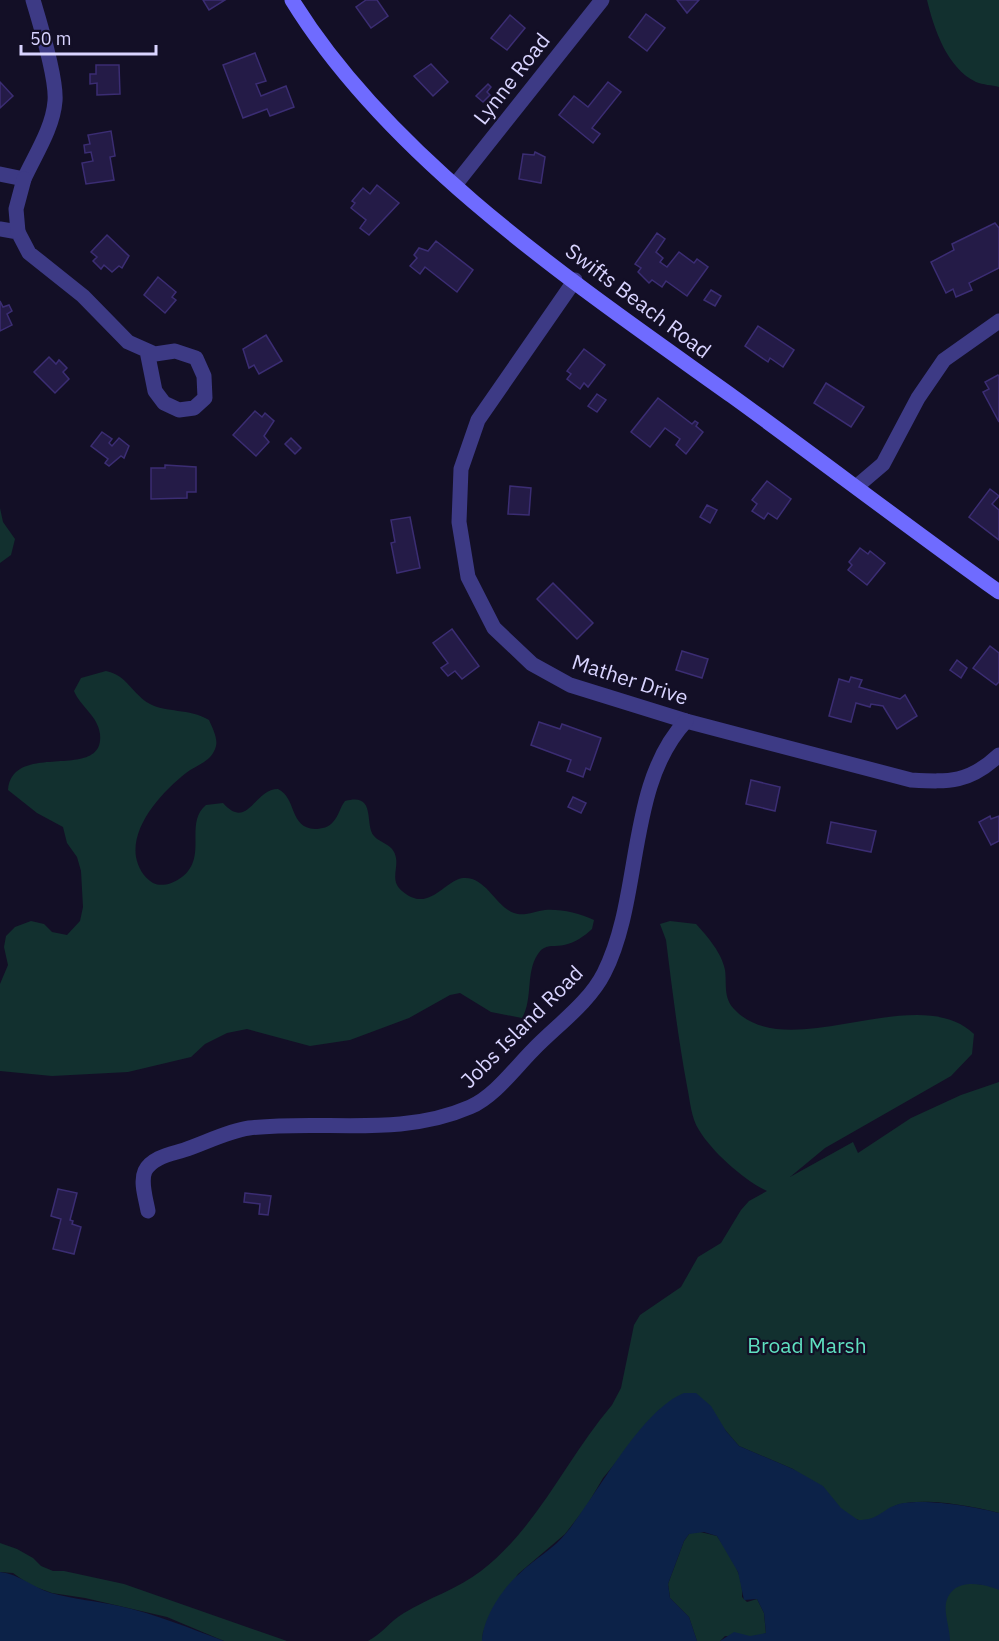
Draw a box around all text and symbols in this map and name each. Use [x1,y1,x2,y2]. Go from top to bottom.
scale bar [21,18,156,56]
text: 50 m [30,27,72,50]
street label: Lynne Road [467,27,556,130]
street label: Swifts Beach Road [560,236,717,364]
street label: Mather Drive [569,647,692,711]
street label: Jobs Island Road [454,959,589,1094]
park label: Broad Marsh [747,1331,867,1359]

